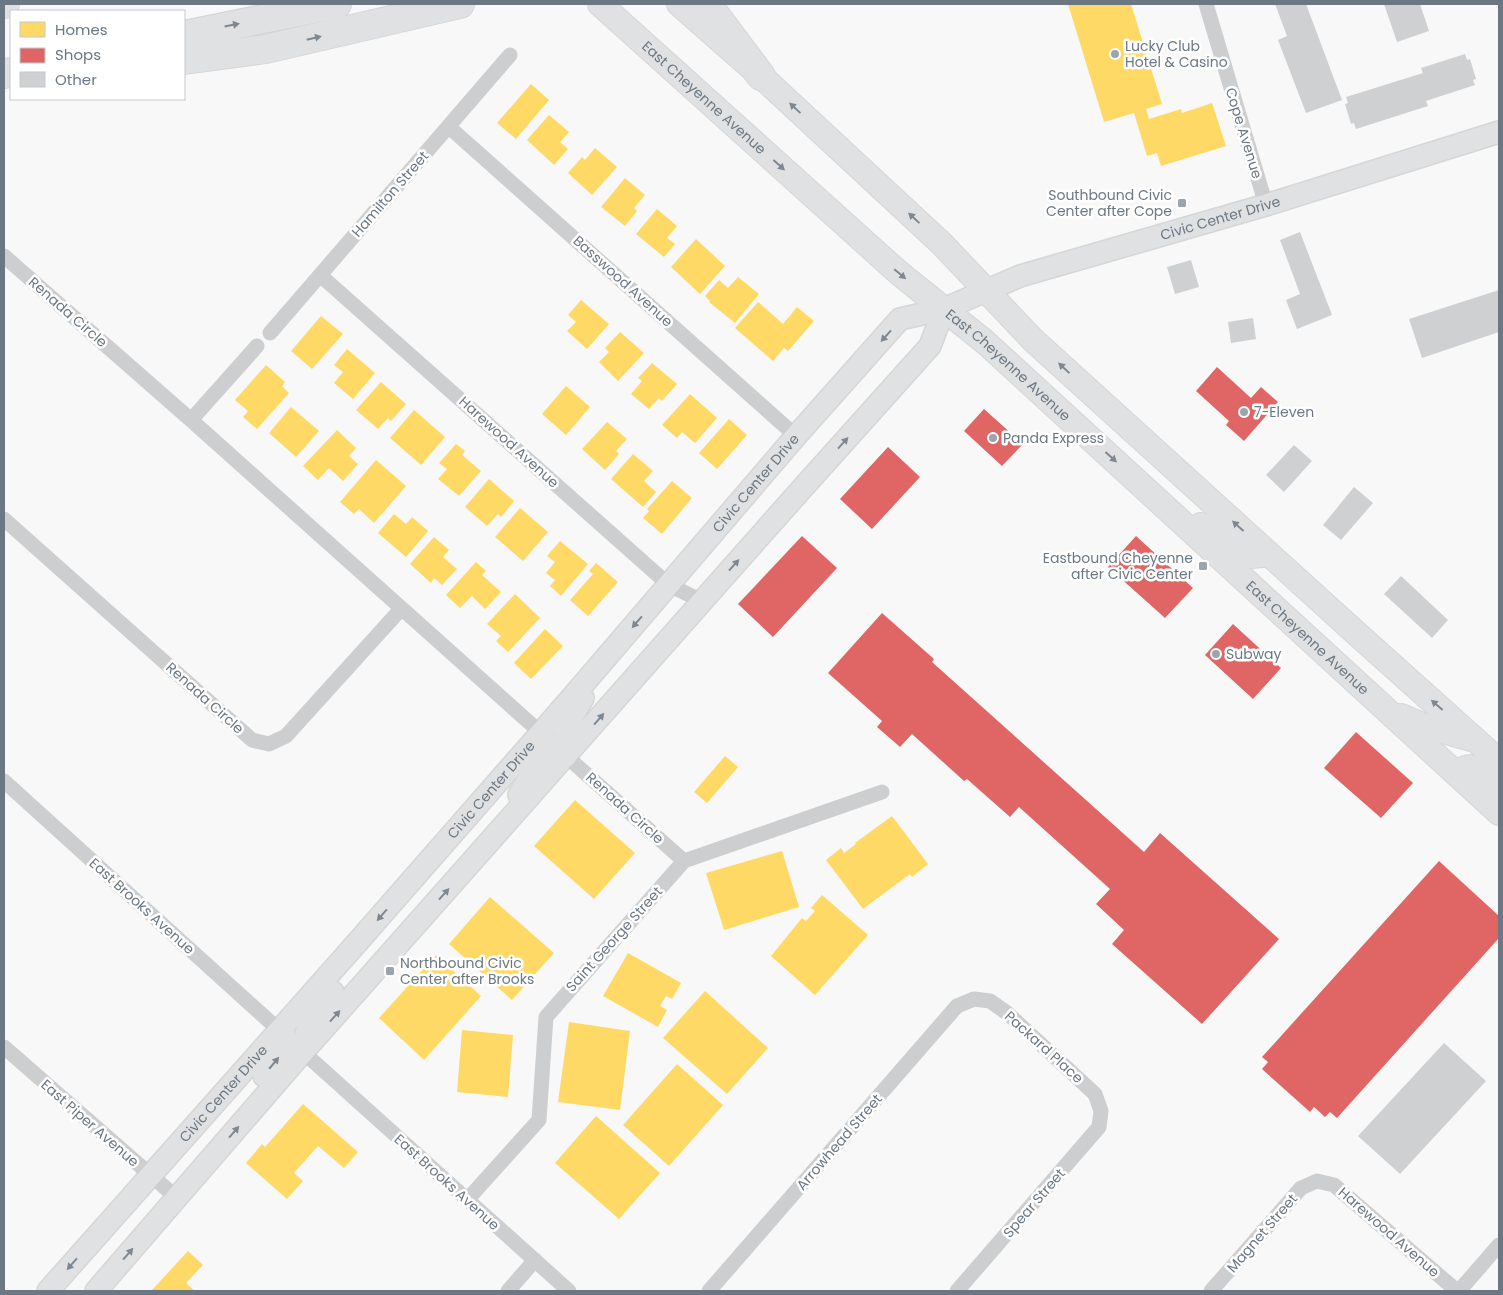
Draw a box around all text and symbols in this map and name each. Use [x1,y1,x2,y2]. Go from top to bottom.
legend [10,10,185,100]
text: Homes [55,19,108,40]
one-way arrow [224,21,239,29]
one-way arrow [306,34,321,42]
street label: East Cheyenne Avenue [638,36,771,159]
place label: Lucky Club Hotel & Casino [1125,36,1228,72]
text: Shops [55,44,101,65]
marker: Lucky Club Hotel & Casino [1109,48,1121,60]
text: Other [55,69,97,90]
street label: Cope Avenue [1221,85,1267,181]
one-way arrow [790,102,802,114]
street label: Hamilton Street [347,147,433,241]
one-way arrow [773,159,785,171]
place label: Southbound Civic Center after Cope [1046,185,1172,221]
street label: Civic Center Drive [1158,191,1283,245]
marker: Southbound Civic Center after Cope [1176,197,1188,209]
one-way arrow [909,212,921,224]
street label: Basswood Avenue [569,231,677,331]
one-way arrow [893,268,906,279]
street label: Renada Circle [24,272,112,352]
street label: East Cheyenne Avenue [941,304,1075,426]
one-way arrow [880,329,892,341]
one-way arrow [1058,362,1070,374]
street label: Harewood Avenue [455,392,564,493]
place label: 7-Eleven [1254,402,1314,422]
marker: 7-Eleven [1238,406,1250,418]
place label: Panda Express [1003,428,1104,448]
street label: Civic Center Drive [708,429,804,537]
marker: Panda Express [987,432,999,444]
one-way arrow [837,437,848,450]
one-way arrow [1105,451,1117,463]
one-way arrow [1232,520,1244,532]
place label: Eastbound Cheyenne after Civic Center [1043,548,1193,584]
one-way arrow [729,558,740,571]
marker: Eastbound Cheyenne after Civic Center [1197,560,1209,572]
street label: East Cheyenne Avenue [1242,576,1374,700]
one-way arrow [632,615,643,628]
place label: Subway [1226,644,1282,664]
marker: Subway [1210,648,1222,660]
street label: Renada Circle [162,658,248,739]
one-way arrow [1431,699,1443,711]
one-way arrow [593,713,604,726]
street label: Civic Center Drive [443,736,540,843]
street label: Renada Circle [582,768,668,849]
street label: East Brooks Avenue [85,853,199,959]
street label: Saint George Street [561,882,667,996]
one-way arrow [438,888,449,901]
one-way arrow [376,908,388,920]
place label: Northbound Civic Center after Brooks [400,953,534,989]
marker: Northbound Civic Center after Brooks [384,965,396,977]
street label: Packard Place [1000,1006,1088,1088]
one-way arrow [330,1009,341,1022]
street label: Civic Center Drive [175,1040,272,1147]
one-way arrow [269,1057,280,1070]
street label: East Piper Avenue [37,1075,144,1171]
street label: Arrowhead Street [792,1090,886,1194]
one-way arrow [229,1125,240,1138]
street label: East Brooks Avenue [390,1129,504,1235]
street label: Spear Street [998,1164,1070,1242]
street label: Harewood Avenue [1334,1182,1444,1282]
street label: Magnet Street [1222,1189,1302,1277]
one-way arrow [122,1249,134,1261]
one-way arrow [66,1257,77,1270]

